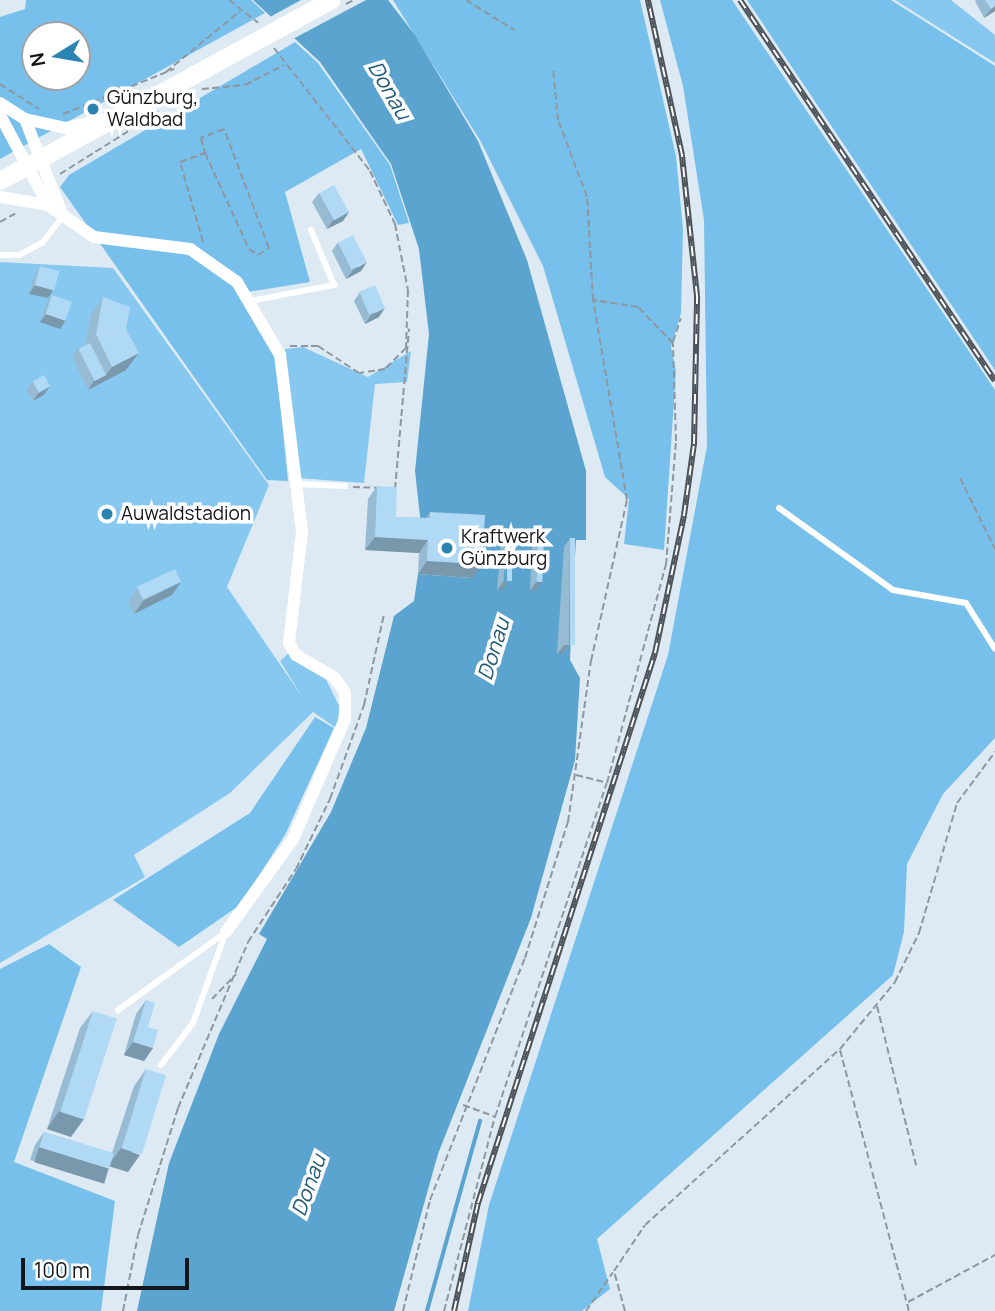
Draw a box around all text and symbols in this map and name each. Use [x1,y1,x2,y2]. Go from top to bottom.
north arrow [21,21,91,91]
text: N [23,50,51,69]
water label: Donau [363,56,417,124]
place label: Günzburg, Waldbad [107,87,198,131]
marker: Günzburg, Waldbad [85,101,101,117]
place label: Auwaldstadion [121,503,251,525]
marker: Auwaldstadion [99,506,115,522]
place label: Kraftwerk Günzburg [461,526,547,570]
marker: Kraftwerk Günzburg [439,540,455,556]
water label: Donau [472,615,514,683]
water label: Donau [285,1151,331,1219]
scale bar [24,1244,192,1288]
text: 100 m [34,1256,90,1284]

